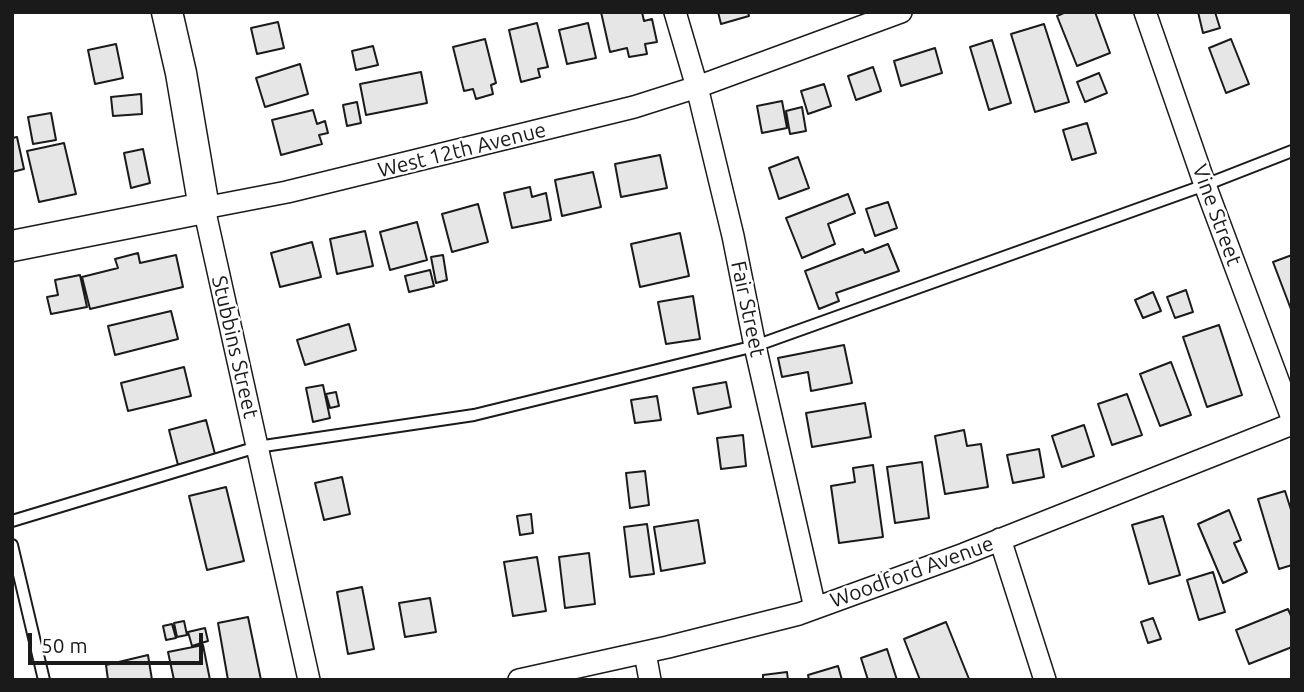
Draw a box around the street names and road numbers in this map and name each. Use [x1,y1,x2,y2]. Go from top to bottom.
street label: West 12th Avenue [375,117,549,183]
street label: Vine Street [1187,161,1247,269]
street label: Fair Street [726,259,770,359]
street label: Stubbins Street [206,273,264,421]
street label: Woodford Avenue [827,531,997,613]

